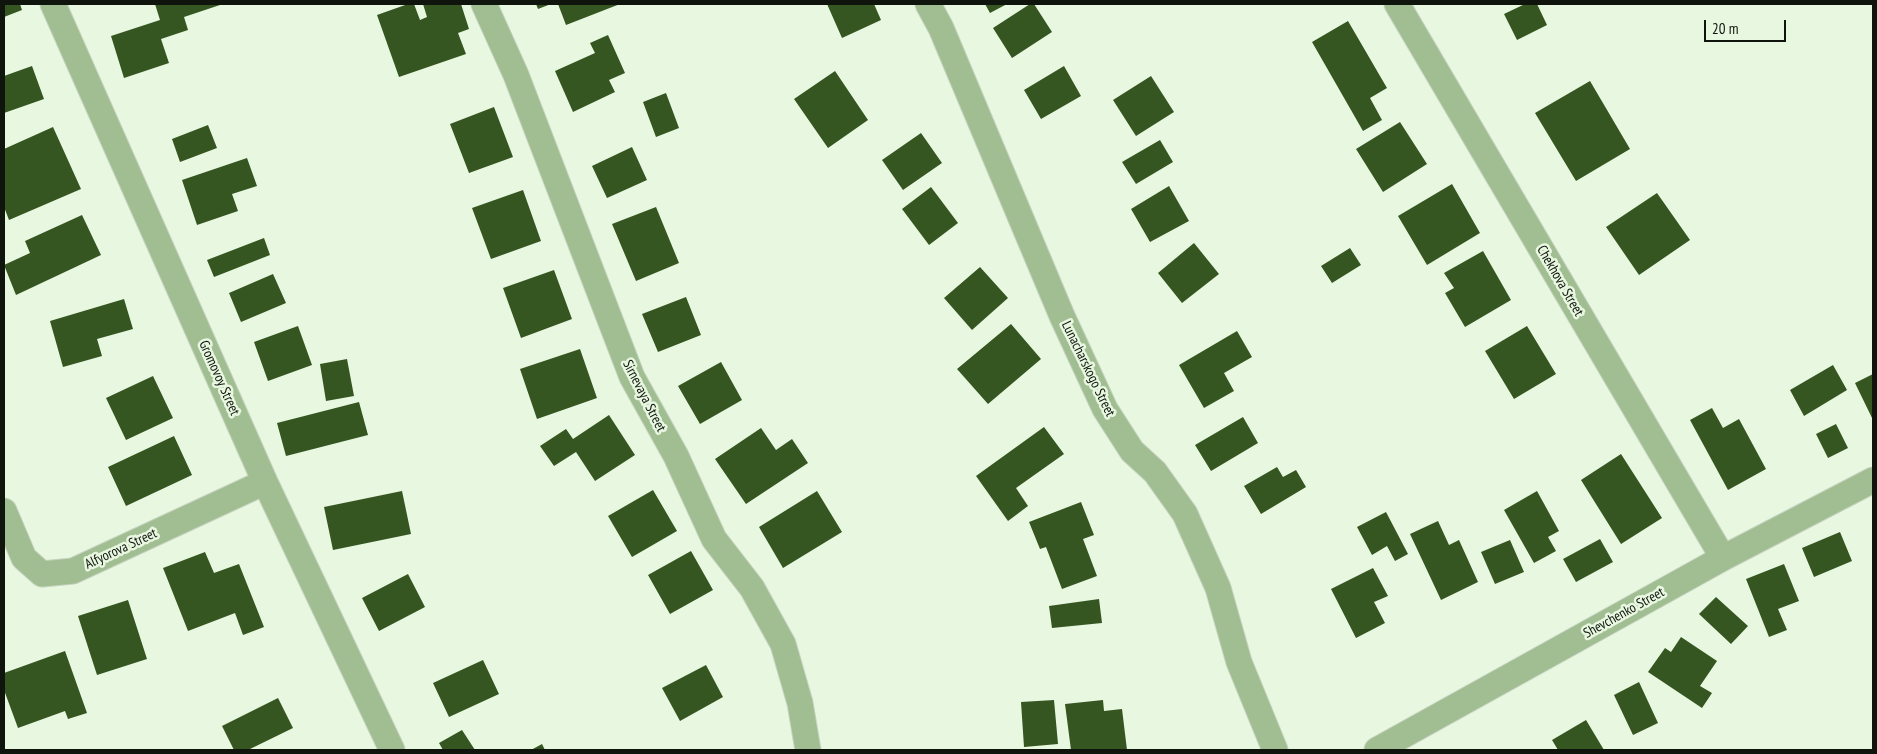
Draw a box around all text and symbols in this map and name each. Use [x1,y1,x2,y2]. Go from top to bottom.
scale bar [1707,10,1790,42]
text: 20 m [1712,19,1738,38]
street label: Chekhova Street [1533,243,1587,319]
street label: Lunacharskogo Street [1058,319,1118,419]
street label: Gromovoy Street [195,338,243,418]
street label: Sirnevaya Street [619,357,669,435]
street label: Alfyorova Street [82,525,160,573]
street label: Shevchenko Street [1581,584,1667,642]

